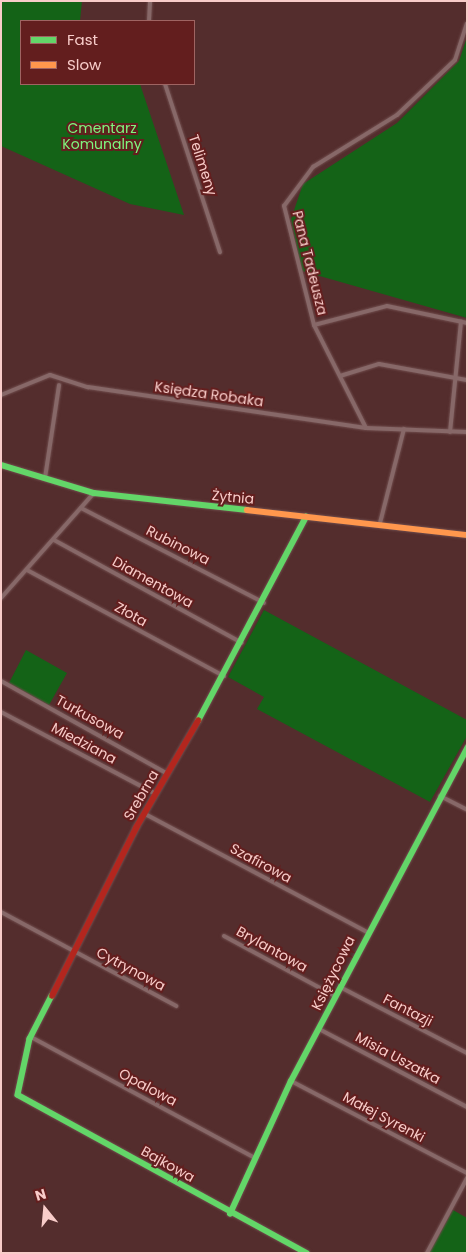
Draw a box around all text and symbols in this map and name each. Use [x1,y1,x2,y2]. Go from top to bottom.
legend [20,20,195,85]
text: Fast [67,29,98,50]
text: Slow [67,54,101,75]
park label: Cmentarz Komunalny [62,120,142,152]
street label: Telimeny [185,132,221,198]
street label: Pana Tadeusza [289,209,331,317]
street label: Księdza Robaka [153,378,265,410]
street label: Żytnia [211,487,255,507]
street label: Rubinowa [143,522,213,568]
street label: Diamentowa [110,553,196,611]
street label: Złota [112,598,150,630]
street label: Turkusowa [53,691,127,743]
street label: Miedziana [49,719,119,767]
street label: Srebrna [120,767,162,823]
street label: Szafirowa [227,840,295,886]
street label: Brylantowa [234,923,310,975]
street label: Księżycowa [308,933,358,1013]
street label: Cytrynowa [94,944,168,994]
street label: Fantazji [380,990,436,1030]
street label: Misia Uszatka [353,1029,443,1087]
street label: Opalowa [116,1065,180,1109]
street label: Małej Syrenki [340,1088,428,1146]
street label: Bajkowa [138,1142,198,1186]
north arrow [20,1184,70,1234]
text: N [33,1184,49,1206]

